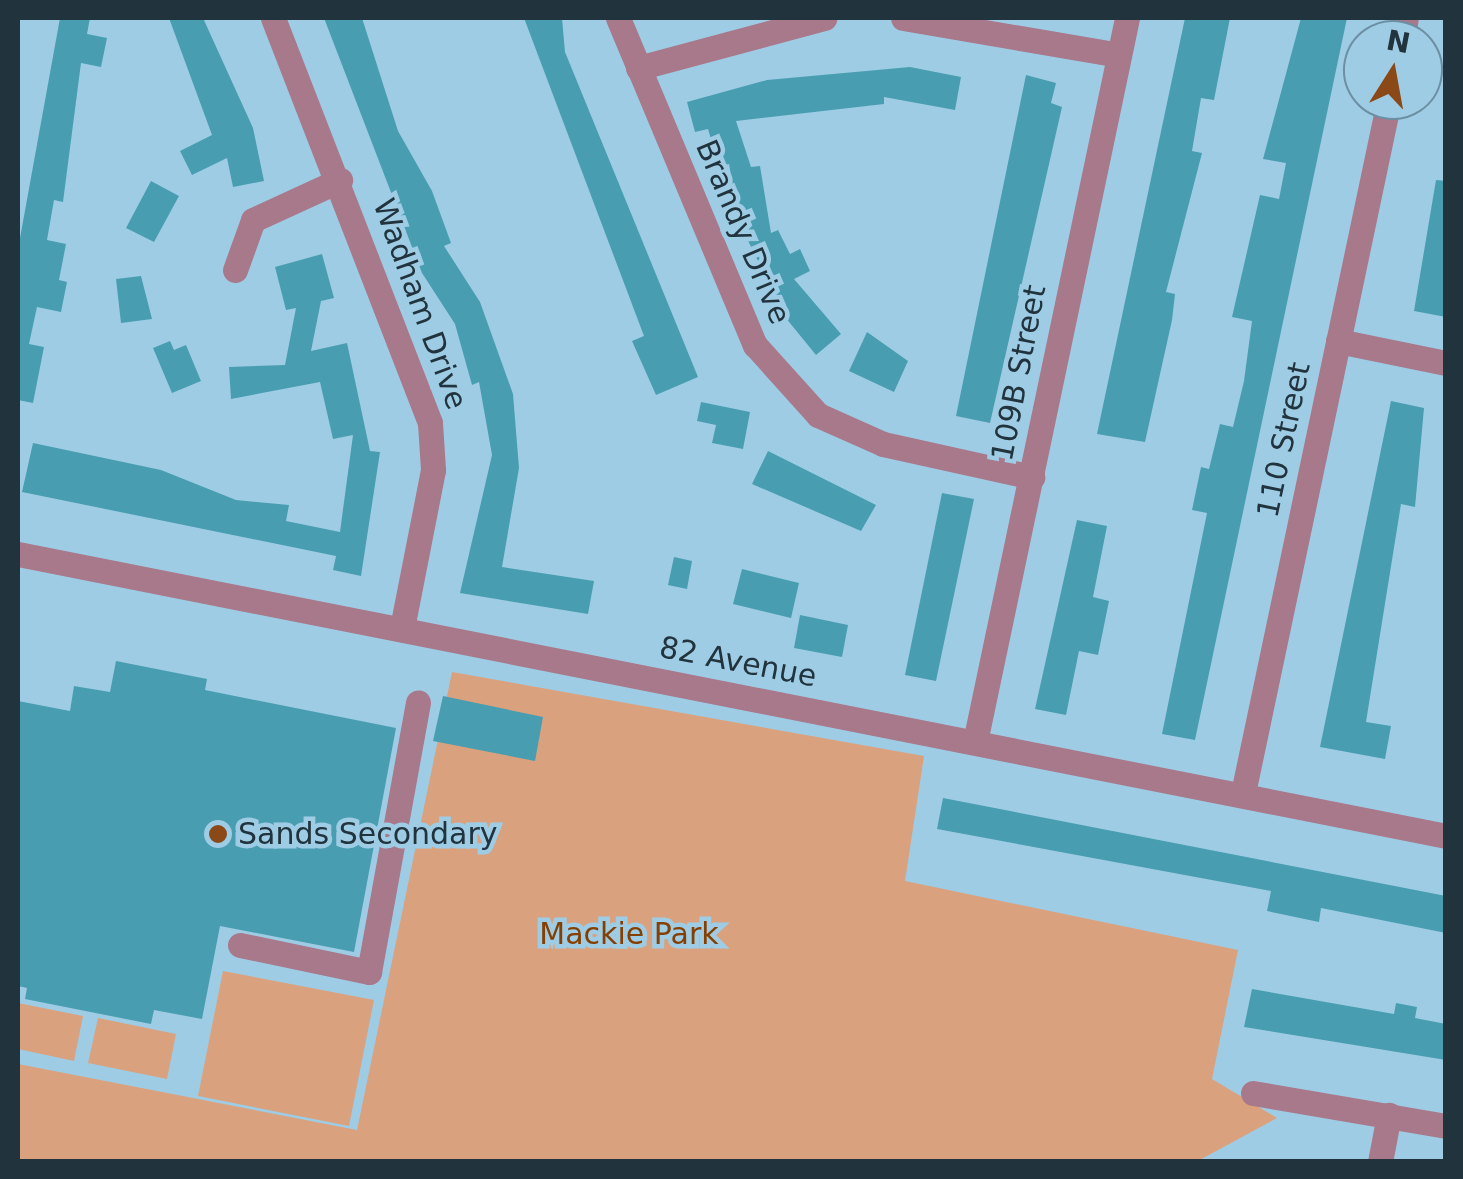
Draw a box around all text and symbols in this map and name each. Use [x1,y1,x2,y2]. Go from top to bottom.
north arrow [1343,20,1443,120]
text: N [1384,24,1413,60]
street label: Brandy Drive [688,134,798,330]
street label: Wadham Drive [365,194,475,414]
street label: 109B Street [984,282,1054,464]
street label: 110 Street [1250,359,1318,521]
street label: 82 Avenue [656,629,820,695]
place label: Sands Secondary [238,816,498,852]
marker: Sands Secondary [207,823,229,845]
park label: Mackie Park [539,916,719,952]

